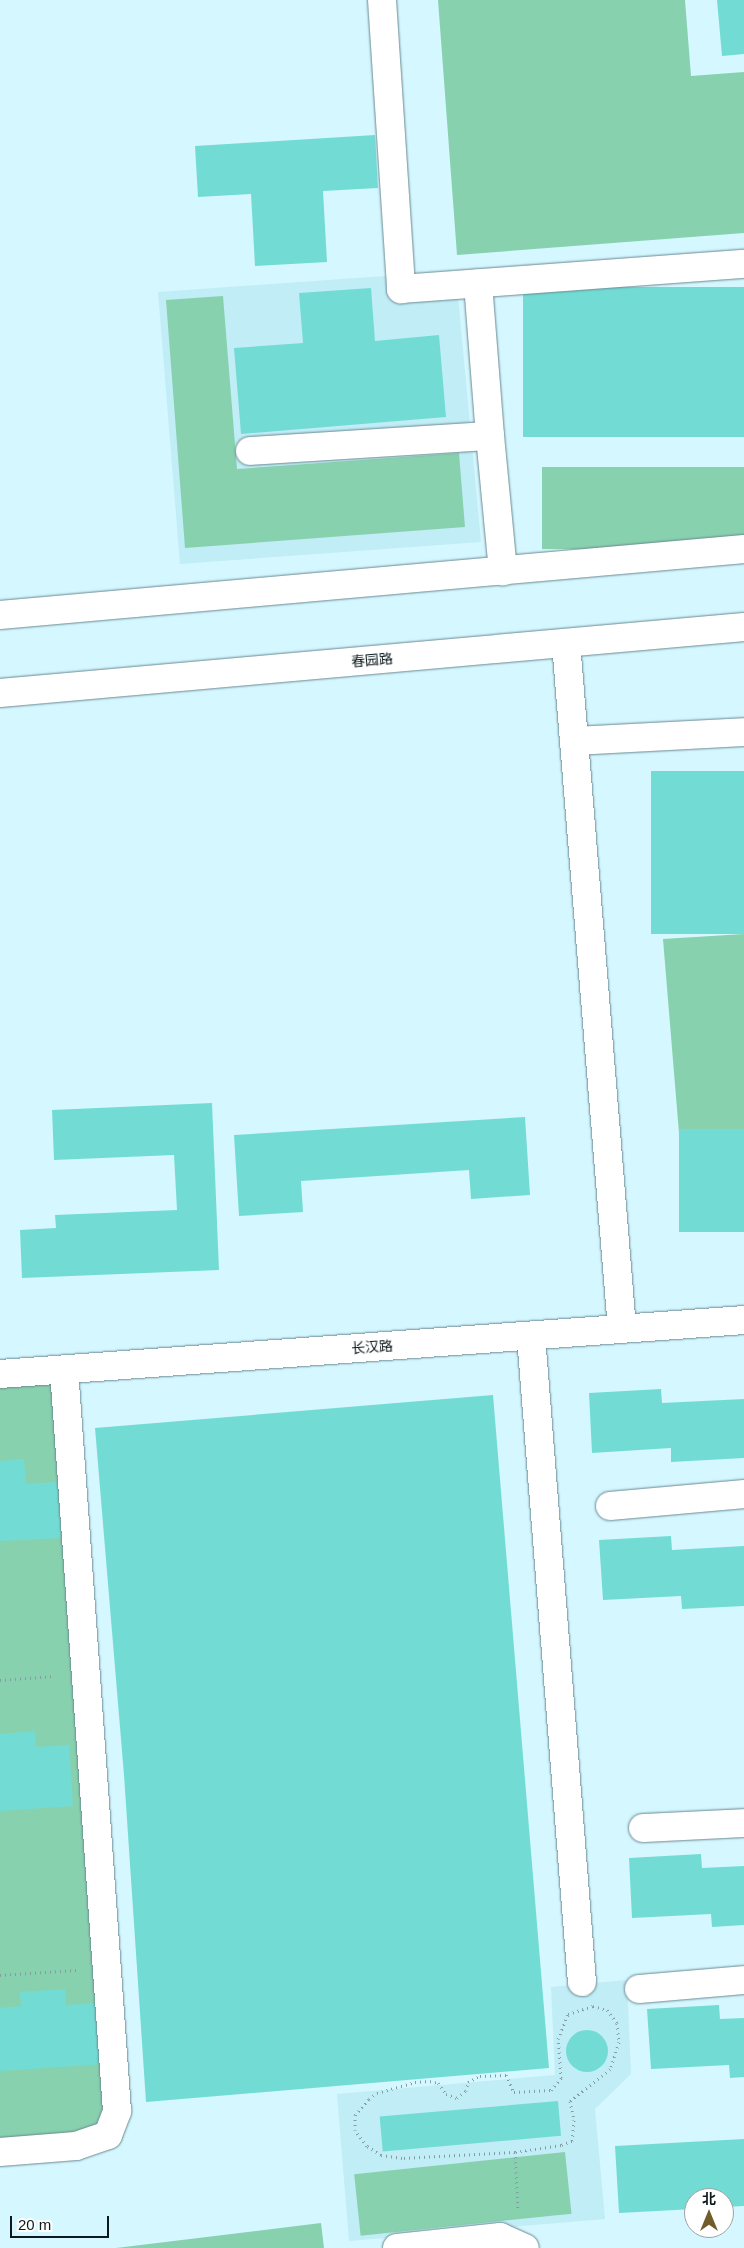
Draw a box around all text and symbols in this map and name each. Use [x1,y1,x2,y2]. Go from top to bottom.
street label: 春园路 [350,650,394,670]
street label: 长汉路 [350,1337,394,1357]
north arrow [684,2188,734,2238]
text: 北 [702,2191,716,2207]
scale bar [12,2206,111,2238]
text: 20 m [18,2216,51,2233]

